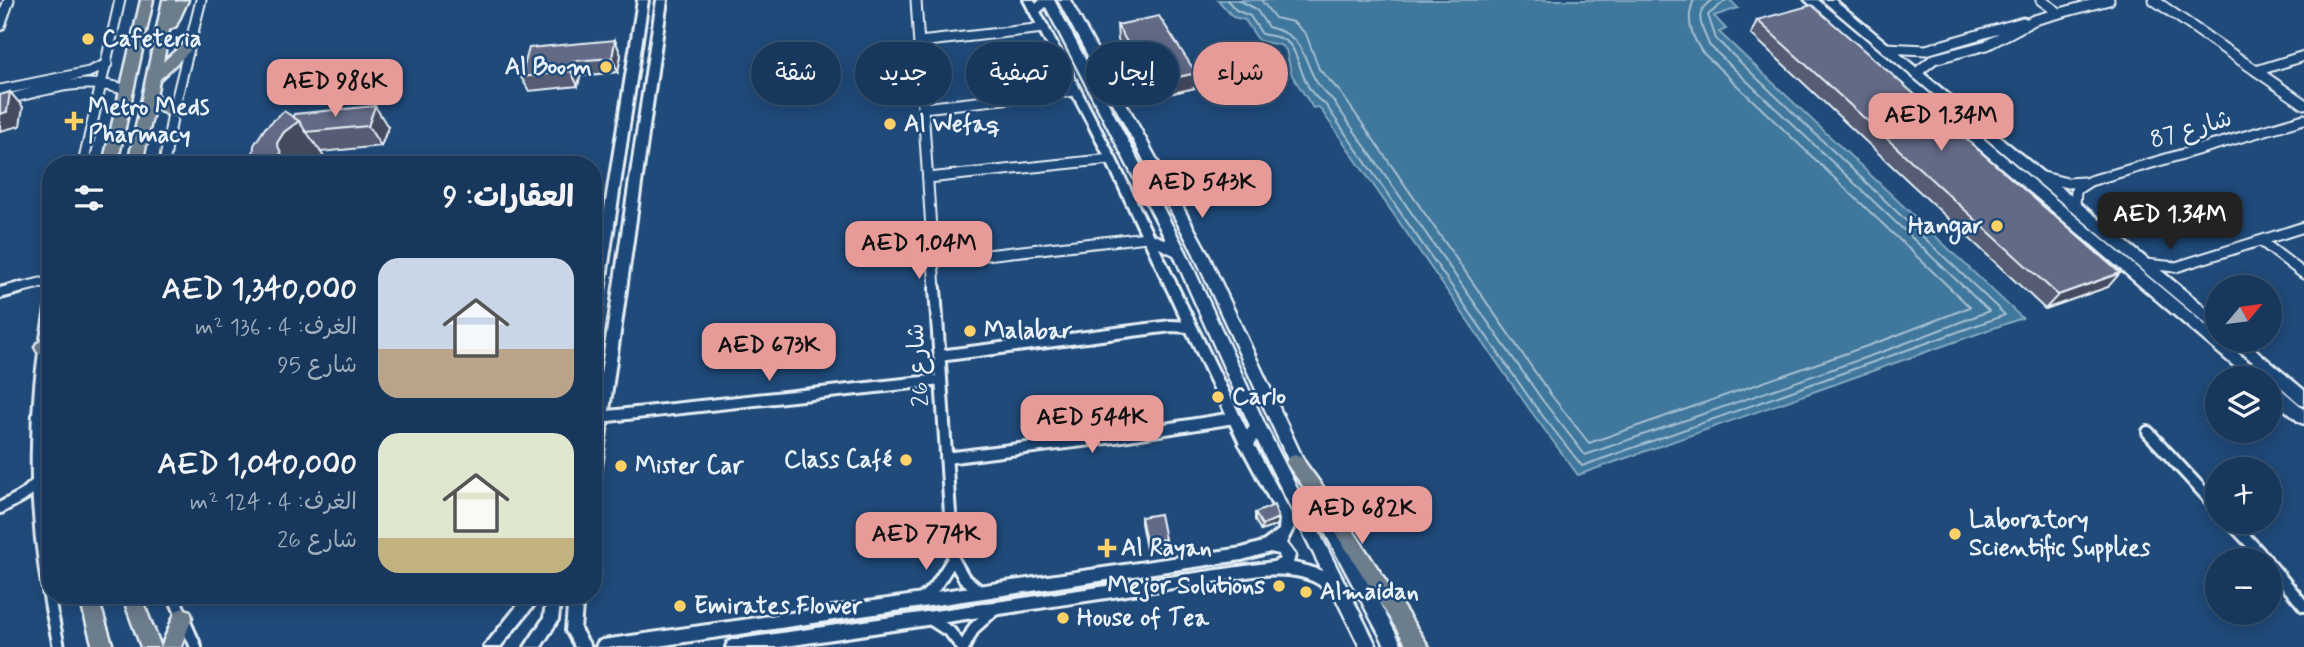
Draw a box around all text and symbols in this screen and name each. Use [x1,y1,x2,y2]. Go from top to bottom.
place label: Cafeteria [102,24,202,55]
marker: Cafeteria [80,31,96,47]
chip: شقة [751,42,841,105]
chip: جديد [855,42,952,105]
chip: تصفية [966,42,1072,105]
chip: إيجار [1086,42,1179,105]
chip: شراء [1193,42,1288,105]
place label: Al Boom [505,52,592,83]
marker: Al Boom [598,59,614,75]
pin: AED 986K [263,60,407,119]
text: AED 986K [283,67,387,97]
place label: Metro Meds Pharmacy [88,92,210,151]
pin: AED 1.34M [1861,94,2021,153]
text: AED 1.34M [1884,101,1998,131]
street label: شارع 87 [2146,104,2236,156]
place label: Al Wefaq [904,109,1000,140]
marker: Metro Meds Pharmacy [66,113,82,129]
marker: Al Wefaq [882,116,898,132]
pin: AED 543K [1130,160,1274,220]
text: AED 543K [1149,168,1255,198]
text: العقارات: 9 [443,178,574,217]
icon: filters [70,179,108,217]
pin: AED 1.34M [2090,192,2250,252]
text: AED 1.34M [2113,200,2227,230]
place label: Hangar [1908,211,1983,245]
marker: Hangar [1989,218,2005,234]
pin: AED 1.04M [839,222,999,281]
text: AED 1.04M [861,229,977,259]
text: AED 1,340,000 [162,270,357,309]
north arrow [2205,275,2282,352]
map controls [2205,275,2282,625]
icon: home [434,286,518,370]
text: الغرف: 4 · 136 m² [195,313,357,343]
place label: Malabar [984,316,1072,347]
street label: شارع 26 [901,322,937,408]
marker: Malabar [962,323,978,339]
pin: AED 673K [697,324,841,383]
text: AED 673K [718,331,820,361]
text: شارع 95 [277,351,357,381]
button: layers [2205,366,2282,443]
place label: Carlo [1232,382,1286,413]
marker: Carlo [1210,389,1226,405]
pin: AED 544K [1020,396,1164,455]
text: AED 544K [1037,403,1147,433]
text: AED 1,040,000 [157,445,357,484]
place label: Class Café [784,445,892,476]
place label: Mister Car [635,451,744,482]
marker: Class Café [898,452,914,468]
button: + [2205,457,2282,534]
marker: Mister Car [613,458,629,474]
icon: home [434,461,518,545]
pin: AED 682K [1290,486,1434,546]
text: الغرف: 4 · 124 m² [190,488,357,518]
text: AED 682K [1308,494,1416,524]
place label: Laboratory Scientific Supplies [1969,505,2151,564]
pin: AED 774K [854,512,998,572]
text: AED 774K [872,520,980,550]
text: شارع 26 [277,526,357,556]
marker: Laboratory Scientific Supplies [1947,526,1963,542]
place label: Al Rayan [1121,533,1212,564]
marker: Al Rayan [1099,540,1115,556]
button: − [2205,548,2282,625]
place label: Mejor Solutions [1108,571,1265,602]
place label: Almaidan [1320,577,1419,608]
marker: Mejor Solutions [1271,578,1287,594]
marker: Almaidan [1298,584,1314,600]
place label: Emirates Flower [694,591,863,622]
marker: Emirates Flower [672,598,688,614]
place label: House of Tea [1077,603,1209,634]
marker: House of Tea [1055,610,1071,626]

